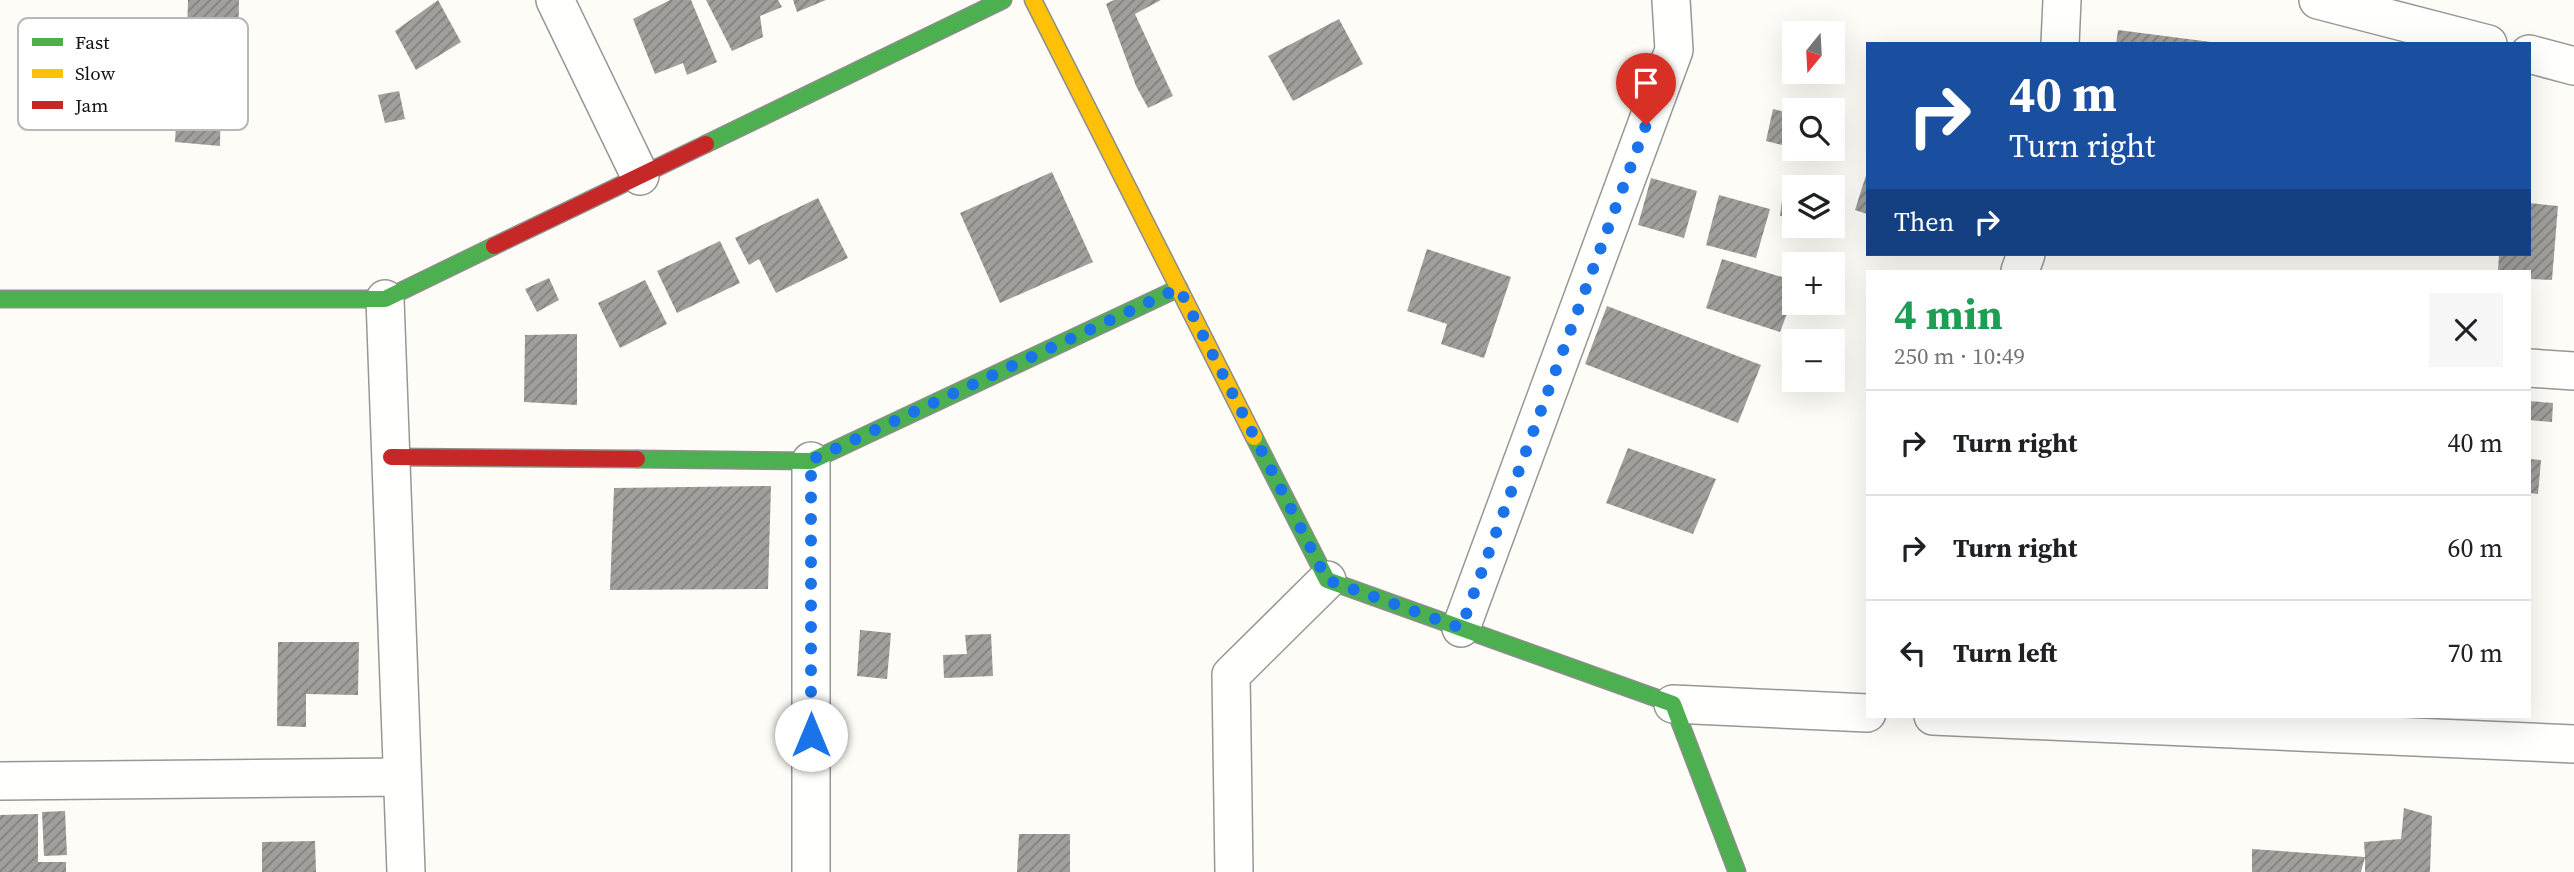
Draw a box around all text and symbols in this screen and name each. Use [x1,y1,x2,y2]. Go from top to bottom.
legend [18,18,248,130]
north arrow [1782,21,1844,84]
map controls [1782,21,1845,392]
text: Fast [75,29,110,55]
pin [1616,53,1676,125]
text: Slow [75,60,116,86]
text: 40 m [2009,60,2117,127]
icon: arrive [1627,64,1665,102]
icon: right [1894,70,1985,161]
text: Jam [74,92,108,118]
button: search [1782,98,1845,161]
text: Turn right [2009,124,2155,168]
button: layers [1782,175,1845,238]
icon: right [1968,203,2006,241]
text: Then [1894,204,1954,240]
button: + [1782,252,1845,315]
text: 4 min [1894,285,2003,343]
button: close [2429,293,2503,367]
button: − [1782,329,1845,392]
text: 250 m · 10:49 [1894,340,2025,372]
icon: right [1894,424,1932,462]
text: Turn right [1953,425,2077,461]
text: 40 m [2448,425,2503,461]
icon: right [1894,529,1932,567]
text: Turn right [1953,530,2077,566]
text: 60 m [2448,530,2503,566]
icon: left [1894,634,1932,672]
text: Turn left [1953,635,2057,671]
text: 70 m [2448,635,2503,671]
position arrow [774,698,848,772]

